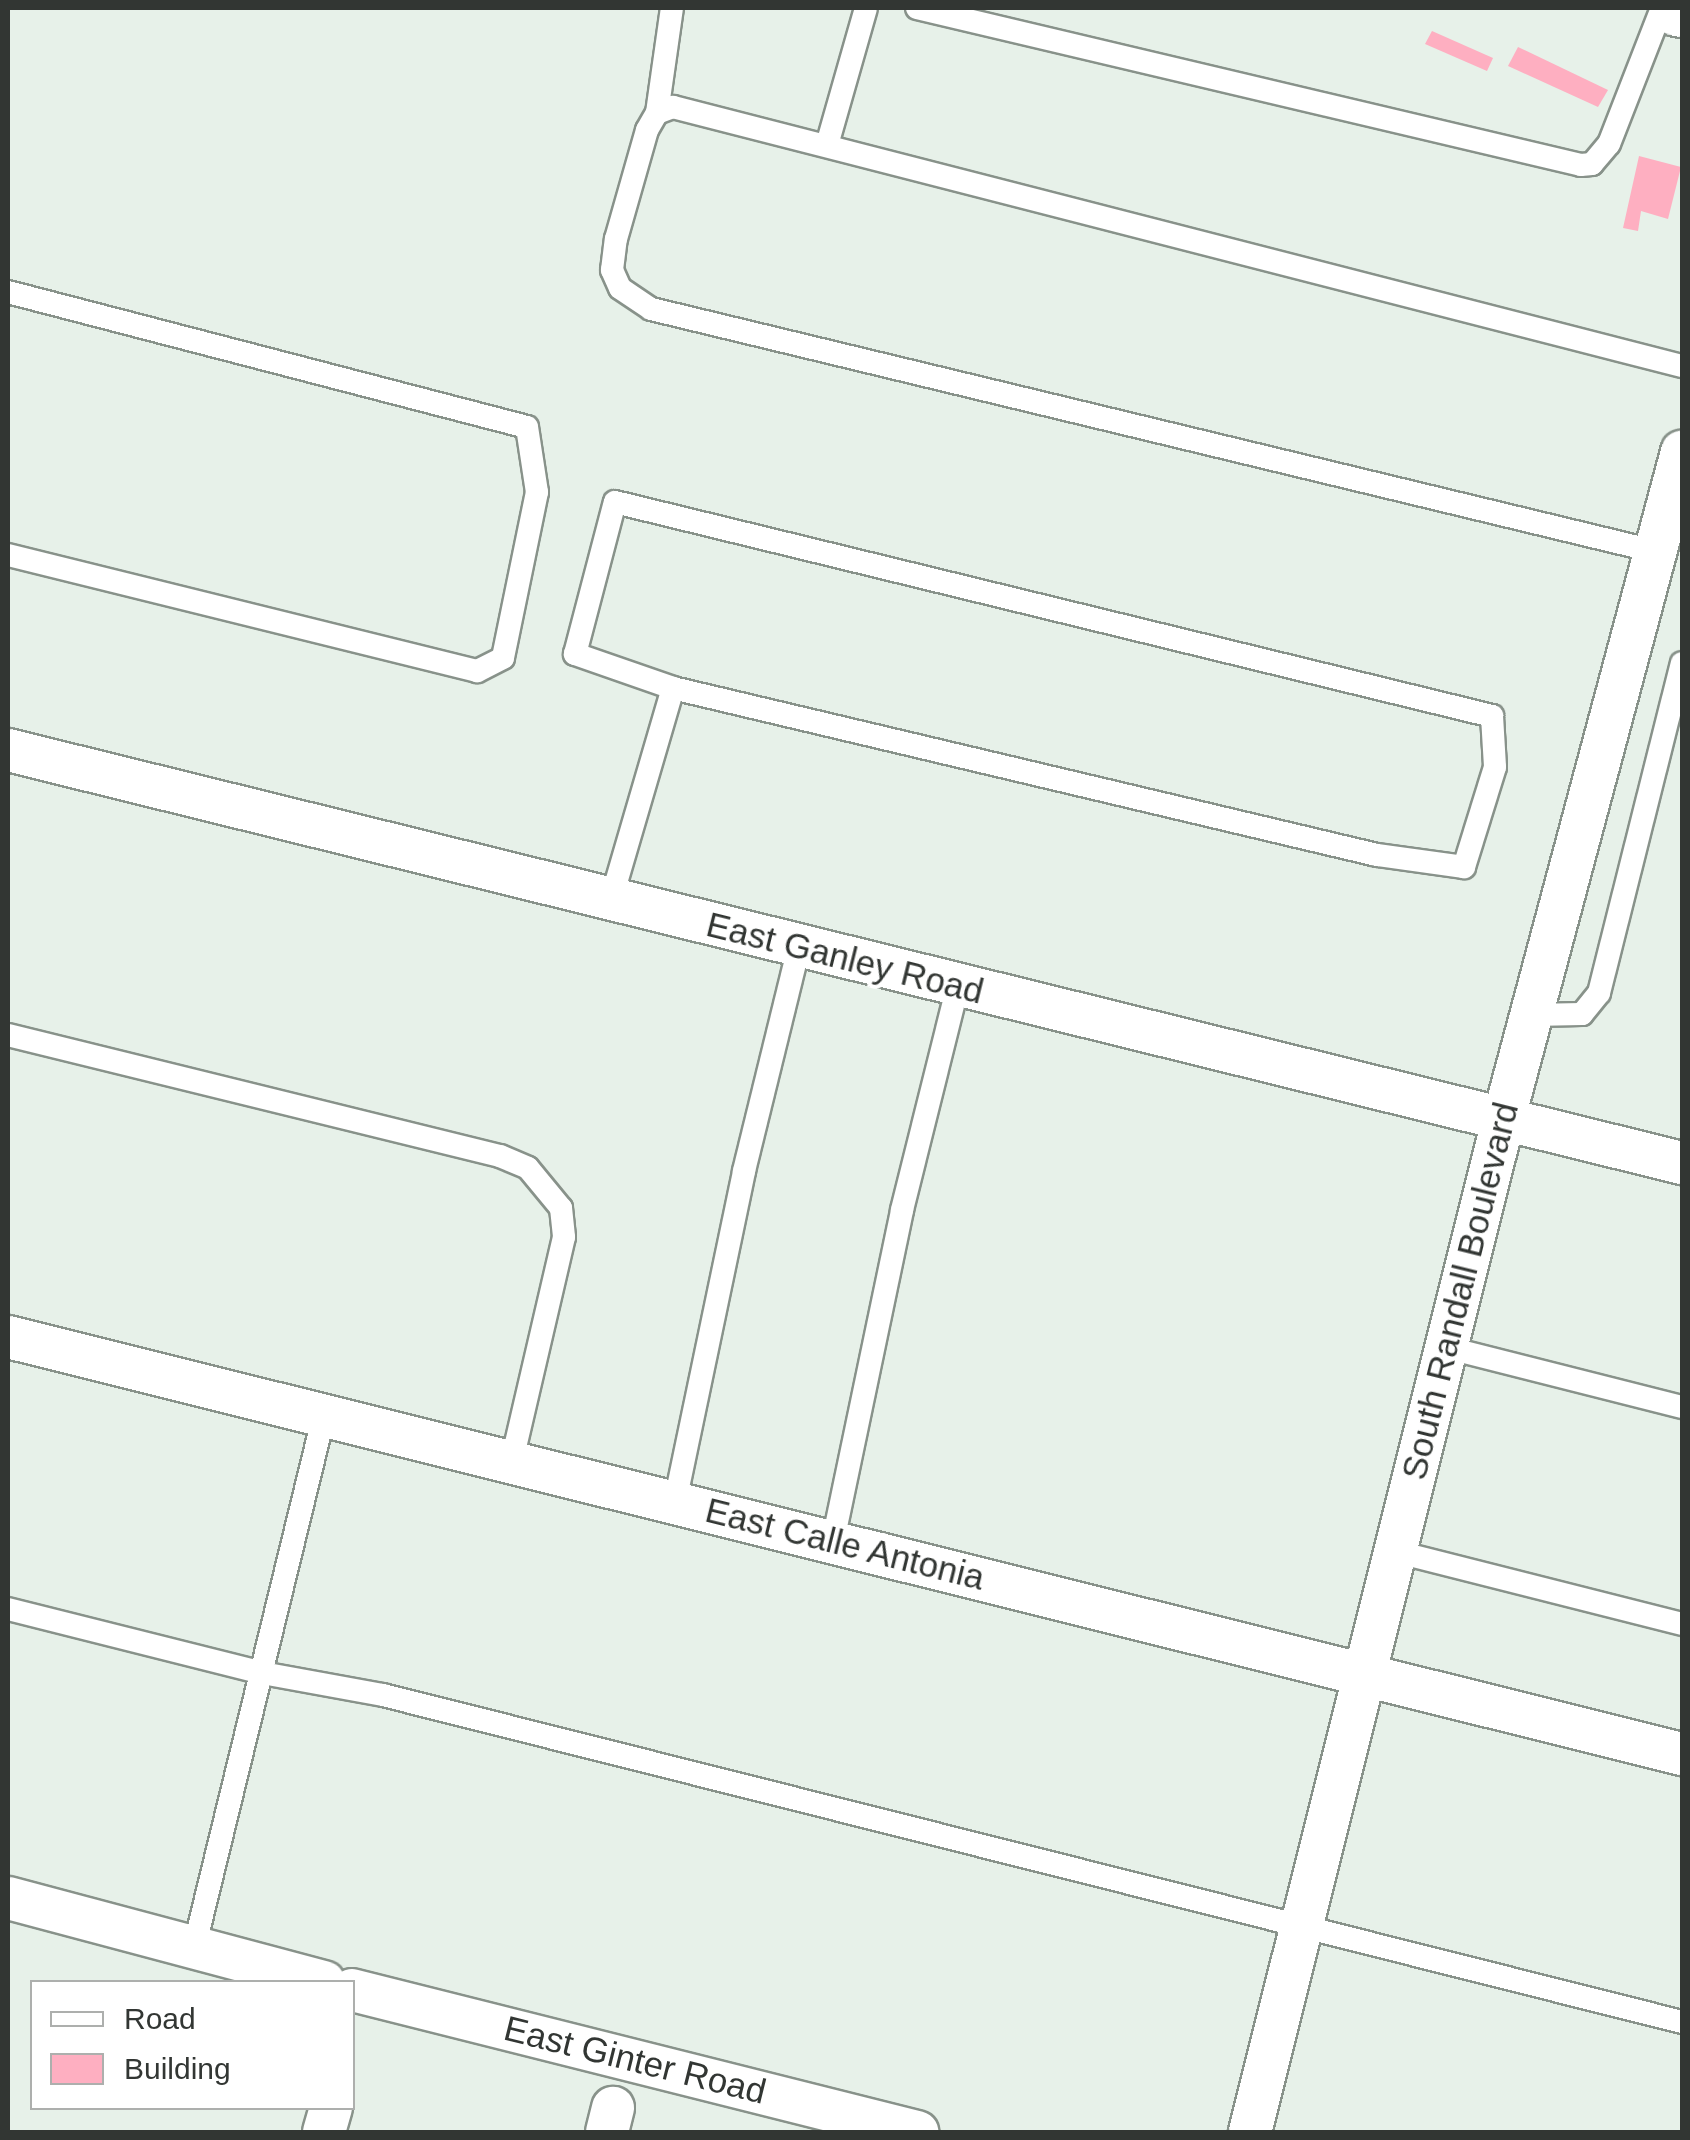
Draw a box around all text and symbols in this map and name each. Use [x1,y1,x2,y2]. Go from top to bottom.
street label: East Ganley Road [702,903,988,1013]
street label: South Randall Boulevard [1393,1098,1527,1484]
street label: East Calle Antonia [700,1489,990,1599]
legend [30,1980,355,2110]
text: Road [124,2002,196,2035]
street label: East Ginter Road [500,2007,770,2113]
text: Building [124,2052,231,2085]

